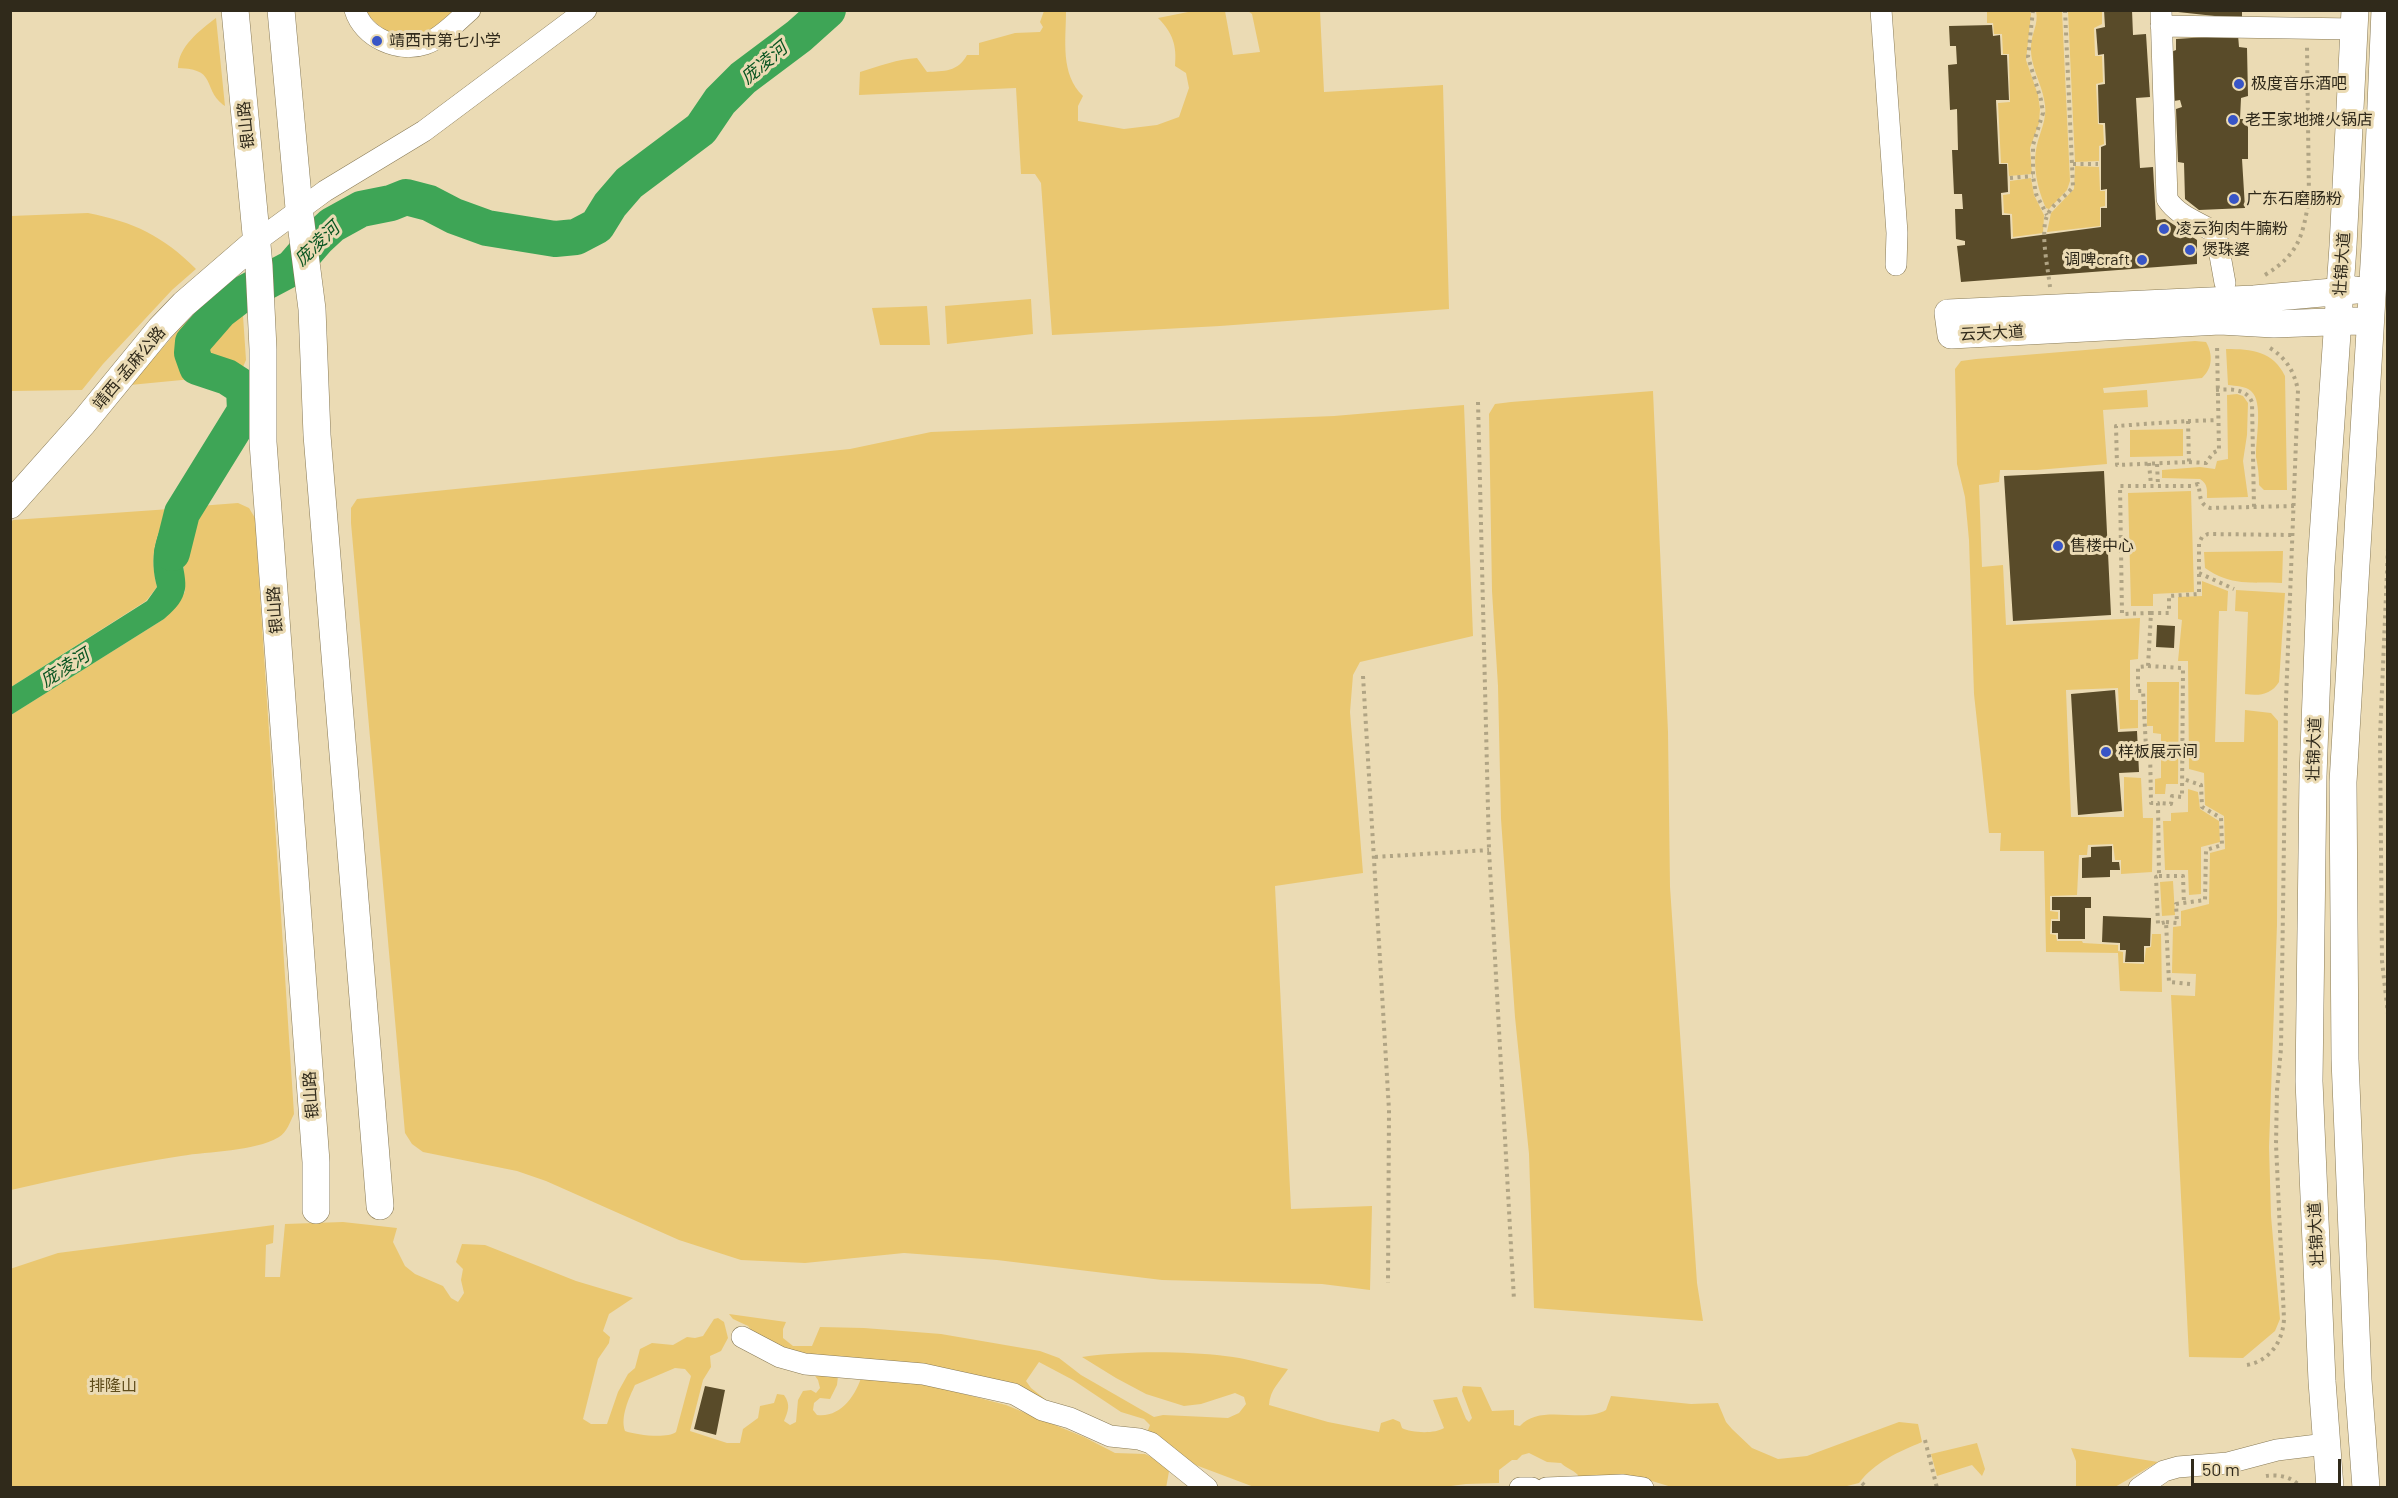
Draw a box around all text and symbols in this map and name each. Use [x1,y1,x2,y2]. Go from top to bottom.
place label: 靖西市第七小学 [389,31,501,51]
marker: 靖西市第七小学 [370,34,384,48]
water label: 庞凌河 [736,37,792,89]
place label: 极度音乐酒吧 [2251,74,2347,94]
marker: 极度音乐酒吧 [2232,77,2246,91]
street label: 银山路 [234,100,258,150]
place label: 老王家地摊火锅店 [2245,110,2373,130]
marker: 老王家地摊火锅店 [2226,113,2240,127]
place label: 广东石磨肠粉 [2246,189,2342,209]
marker: 广东石磨肠粉 [2227,192,2241,206]
water label: 庞凌河 [290,217,344,271]
place label: 凌云狗肉牛腩粉 [2176,219,2288,239]
marker: 凌云狗肉牛腩粉 [2157,222,2171,236]
street label: 壮锦大道 [2330,231,2354,297]
place label: 煲珠婆 [2202,240,2250,260]
marker: 煲珠婆 [2183,243,2197,257]
place label: 调啤craft [2064,250,2130,270]
marker: 调啤craft [2135,253,2149,267]
street label: 云天大道 [1960,322,2024,344]
street label: 靖西-孟麻公路 [89,323,169,413]
place label: 售楼中心 [2070,536,2134,556]
marker: 售楼中心 [2051,539,2065,553]
street label: 银山路 [264,585,286,635]
water label: 庞凌河 [36,644,94,692]
street label: 壮锦大道 [2303,717,2325,781]
place label: 样板展示间 [2118,742,2198,762]
marker: 样板展示间 [2099,745,2113,759]
street label: 银山路 [300,1070,322,1120]
street label: 壮锦大道 [2305,1202,2327,1266]
park label: 排隆山 [89,1376,137,1396]
scale bar [2194,1447,2344,1485]
text: 50 m [2202,1458,2240,1480]

